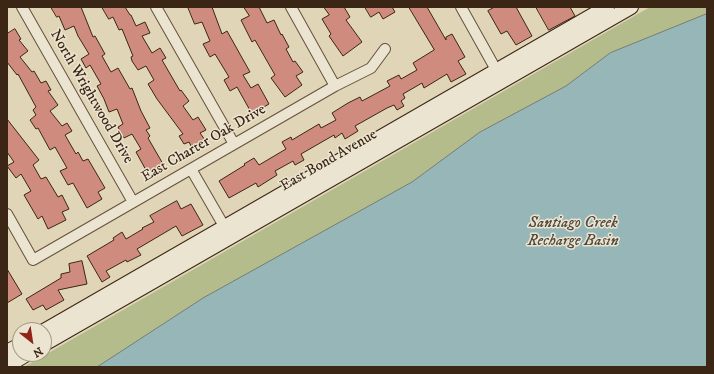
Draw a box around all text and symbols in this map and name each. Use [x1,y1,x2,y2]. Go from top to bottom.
street label: North Wrightwood Drive [45,27,137,167]
street label: East Charter Oak Drive [139,101,269,187]
street label: East Bond Avenue [277,126,381,196]
water label: Santiago Creek Recharge Basin [527,214,619,252]
north arrow [12,322,52,362]
text: N [30,343,45,360]

